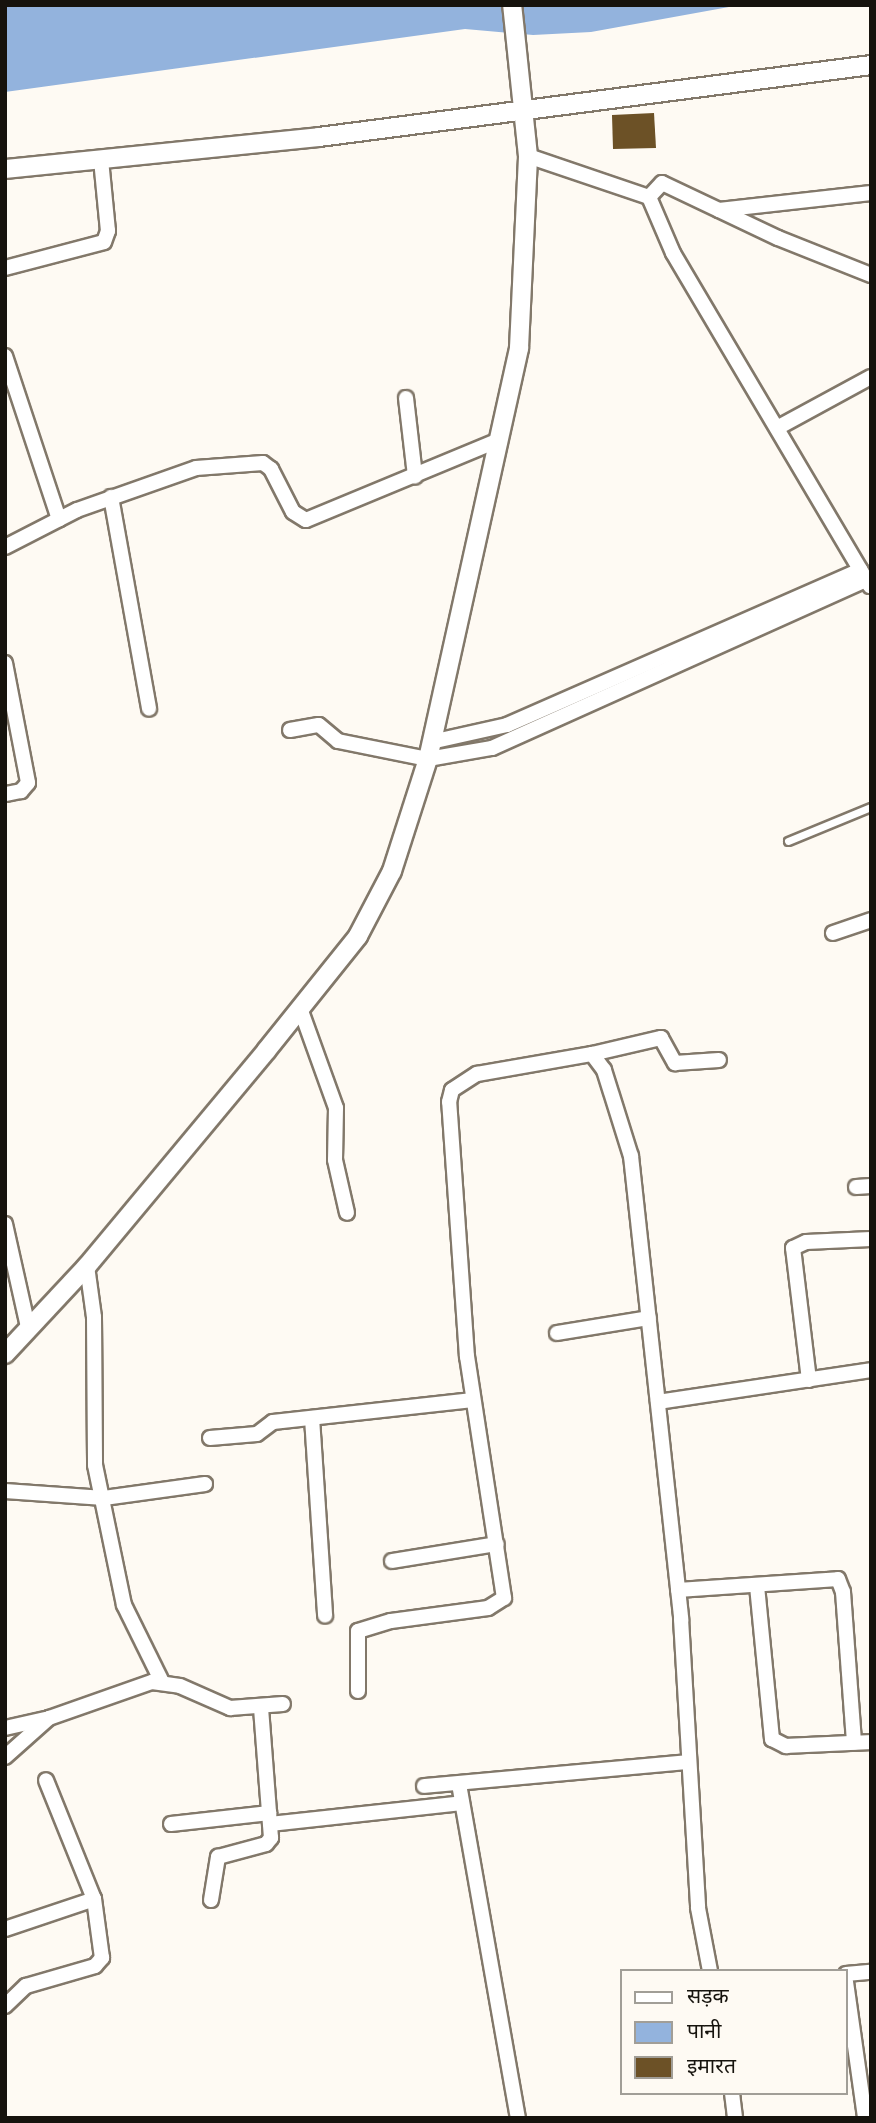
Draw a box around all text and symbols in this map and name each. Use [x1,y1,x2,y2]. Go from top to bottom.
legend [620,1969,848,2095]
text: सड़क [687,1983,729,2007]
text: पानी [687,2018,721,2042]
text: इमारत [687,2053,736,2077]

